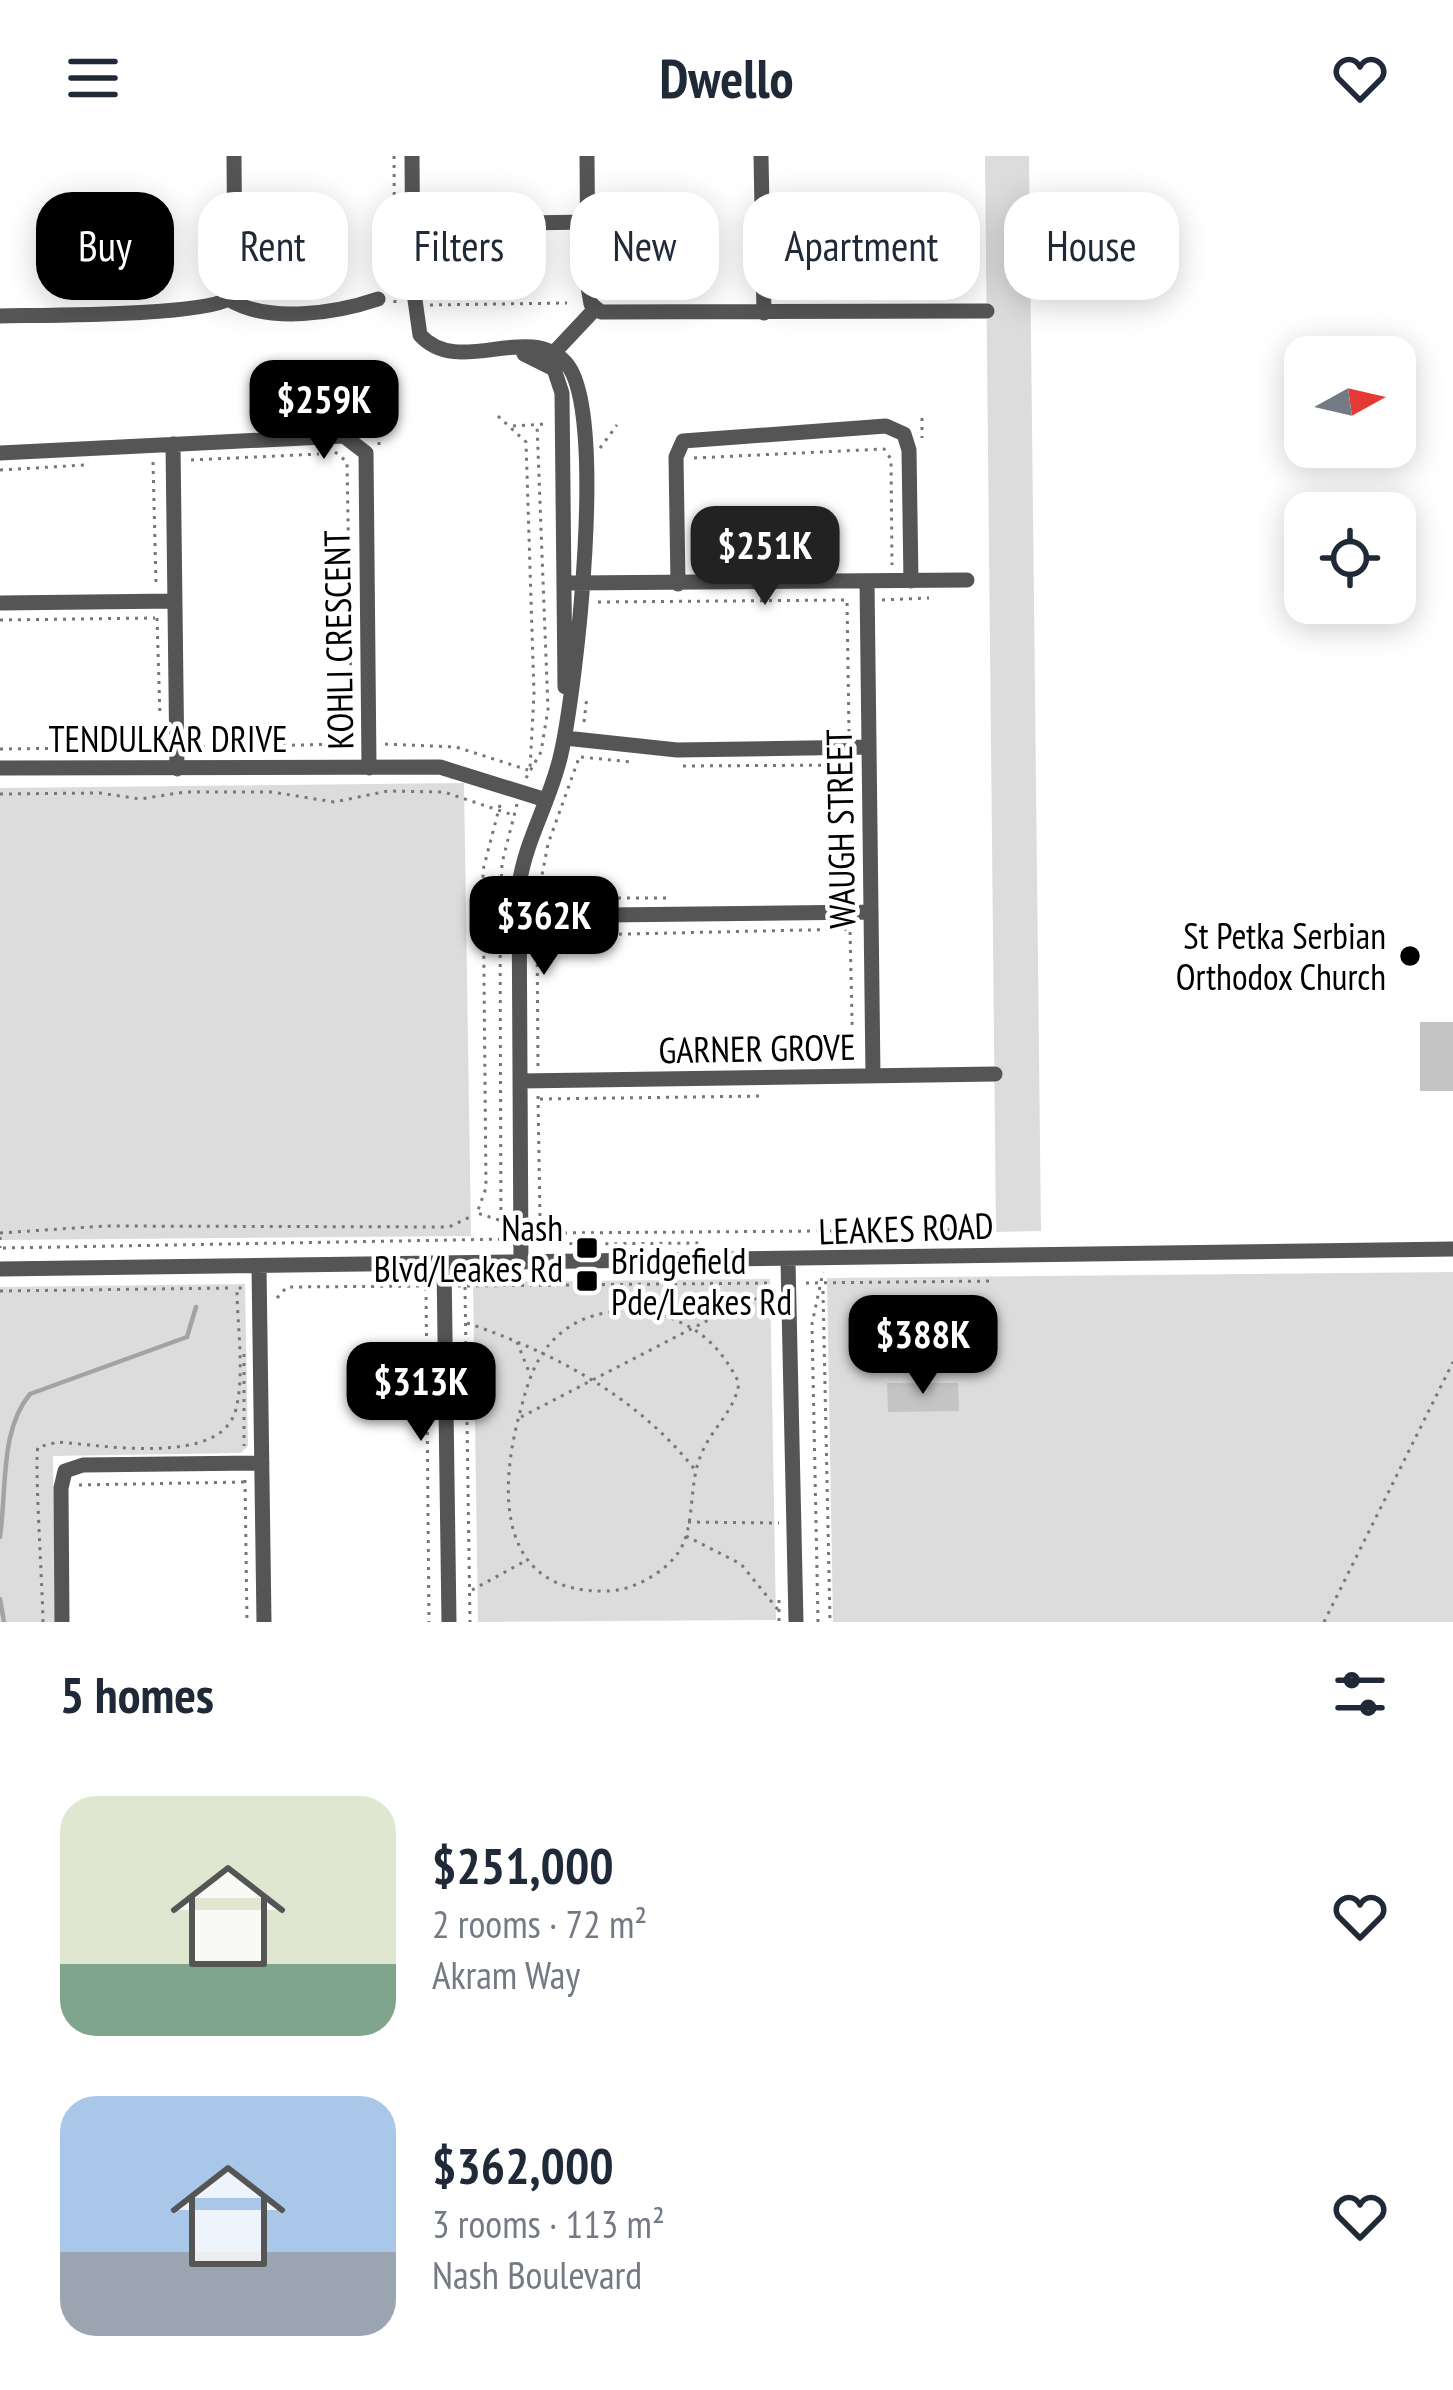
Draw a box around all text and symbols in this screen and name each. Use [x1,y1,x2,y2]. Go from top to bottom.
text: Dwello [659,43,794,113]
icon: menu [60,45,126,111]
icon: heart [1327,45,1393,111]
chip: Buy [36,192,174,300]
chip: Rent [198,192,348,300]
chip: Filters [372,192,546,300]
chip: New [570,192,719,300]
chip: Apartment [743,192,980,300]
chip: House [1004,192,1179,300]
north arrow [1284,336,1416,468]
map controls [1284,336,1416,624]
pin: $259K [240,360,408,462]
text: $259K [277,373,371,424]
button: locate [1284,492,1416,624]
pin: $251K [681,506,849,608]
text: $251K [718,519,812,570]
street label: KOHLI CRESCENT [313,530,363,750]
street label: TENDULKAR DRIVE [48,715,288,762]
street label: WAUGH STREET [815,729,865,929]
pin: $362K [460,876,628,978]
text: $362K [497,889,591,940]
place label: St Petka Serbian Orthodox Church [1176,912,1386,1000]
marker: St Petka Serbian Orthodox Church [1397,943,1423,969]
street label: GARNER GROVE [658,1023,856,1073]
street label: LEAKES ROAD [818,1201,994,1255]
place label: Nash Blvd/Leakes Rd [374,1204,563,1292]
marker: Nash Blvd/Leakes Rd [574,1235,600,1261]
place label: Bridgefield Pde/Leakes Rd [611,1237,792,1325]
marker: Bridgefield Pde/Leakes Rd [574,1268,600,1294]
pin: $388K [839,1295,1007,1397]
text: $388K [876,1308,970,1359]
pin: $313K [337,1342,505,1444]
text: $313K [374,1355,468,1406]
text: 5 homes [60,1661,214,1727]
icon: filters [1327,1661,1393,1727]
text: $251,000 [432,1832,614,1898]
icon: home [156,1844,300,1988]
icon: heart [1327,1883,1393,1949]
text: 2 rooms · 72 m² [432,1898,647,1949]
text: Akram Way [432,1949,580,2000]
text: $362,000 [432,2132,614,2198]
icon: home [156,2144,300,2288]
icon: heart [1327,2183,1393,2249]
text: 3 rooms · 113 m² [432,2198,665,2249]
text: Nash Boulevard [432,2249,642,2300]

